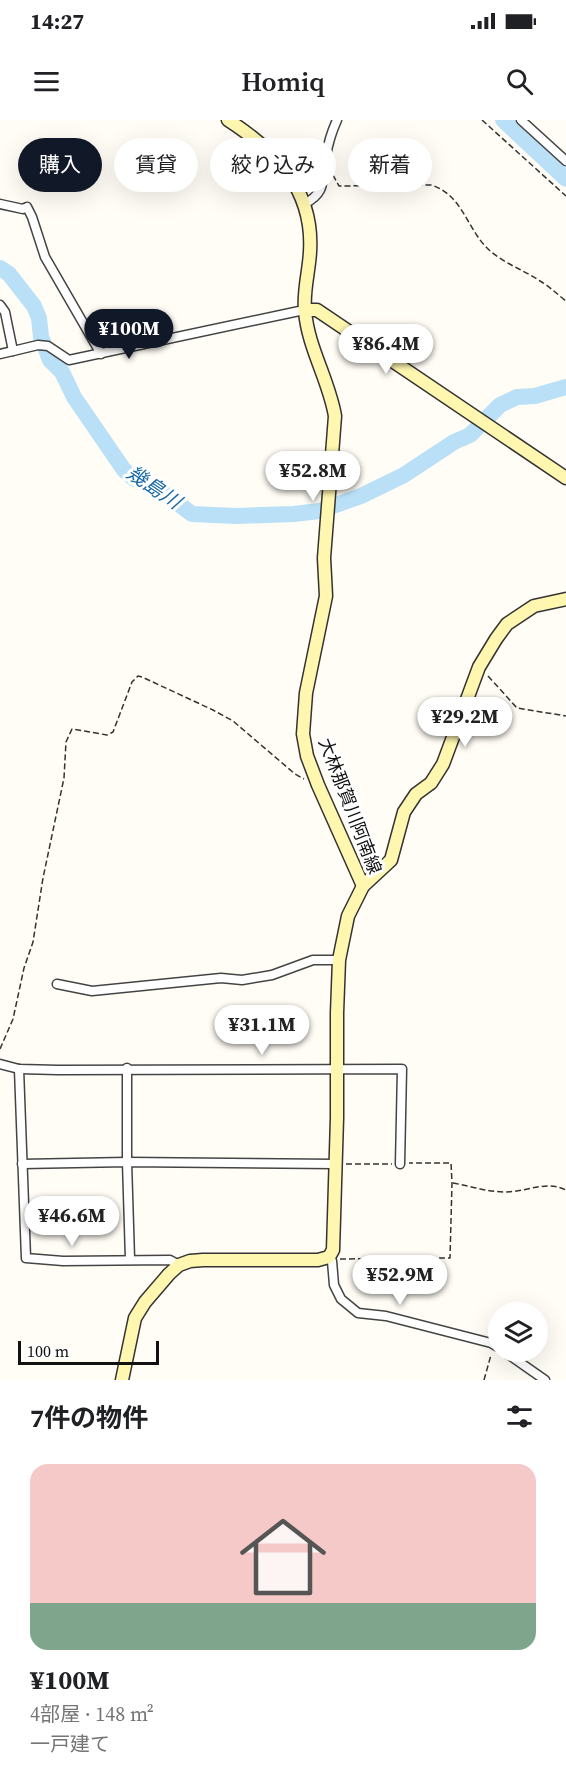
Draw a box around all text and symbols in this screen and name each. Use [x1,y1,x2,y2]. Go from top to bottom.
text: 14:27 [30,6,84,36]
text: Homiq [241,63,325,100]
icon: menu [30,65,63,98]
icon: search [503,65,536,98]
chip: 購入 [18,138,102,192]
chip: 賃貸 [114,138,198,192]
chip: 絞り込み [210,138,336,192]
chip: 新着 [348,138,432,192]
pin: ¥100M [87,309,171,360]
text: ¥100M [98,314,160,342]
pin: ¥86.4M [337,324,435,375]
text: ¥86.4M [352,329,420,357]
pin: ¥52.8M [264,451,362,502]
text: ¥52.8M [279,456,347,484]
water label: 幾島川 [121,459,188,517]
pin: ¥29.2M [416,697,514,748]
text: ¥29.2M [431,702,499,730]
street label: 大林那賀川阿南線 [313,734,388,878]
pin: ¥31.1M [213,1005,311,1056]
text: ¥31.1M [228,1010,296,1038]
pin: ¥46.6M [23,1196,121,1247]
text: ¥46.6M [38,1201,106,1229]
pin: ¥52.9M [351,1255,449,1306]
text: ¥52.9M [366,1260,434,1288]
map controls [488,1302,548,1362]
button: layers [488,1302,548,1362]
scale bar [18,1338,159,1366]
text: 100 m [27,1340,69,1362]
text: 7件の物件 [30,1400,148,1436]
icon: filters [503,1400,536,1433]
icon: home [229,1503,337,1611]
text: ¥100M [30,1662,110,1698]
text: 4部屋 · 148 m² [30,1700,154,1728]
text: 一戸建て [30,1730,110,1758]

